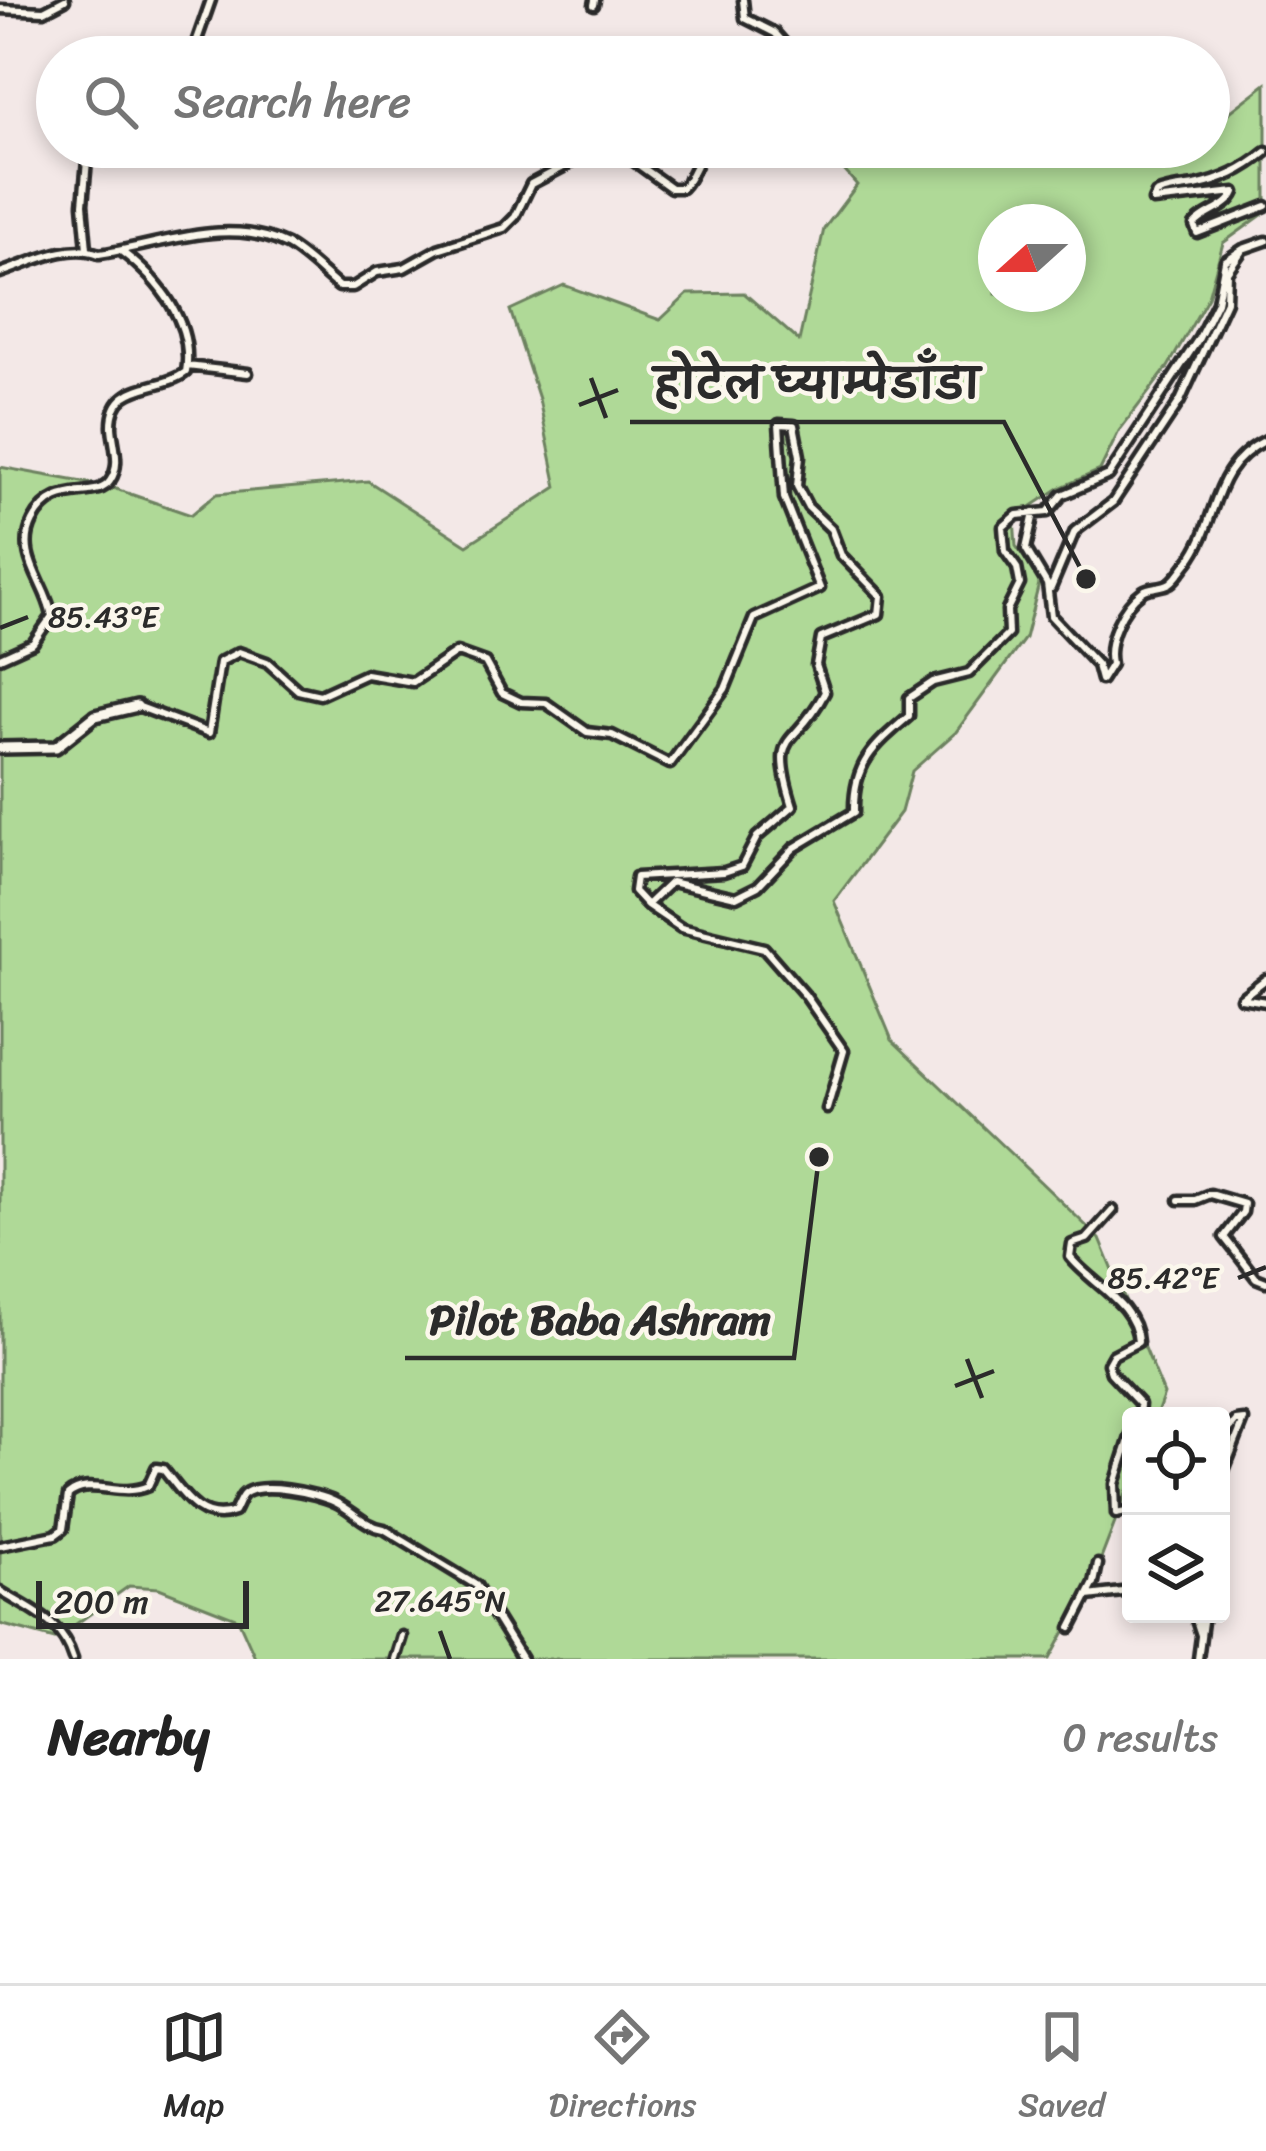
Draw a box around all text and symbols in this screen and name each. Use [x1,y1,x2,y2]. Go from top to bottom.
search box [36,36,1230,168]
text: Search here [174,62,411,142]
icon: search [78,69,144,135]
north arrow [978,204,1086,312]
callout: होटेल घ्याम्पेडाँडा [630,344,1004,422]
text: होटेल घ्याम्पेडाँडा [650,347,984,421]
text: 85.43°E [48,590,160,644]
text: 85.42°E [1107,1251,1221,1305]
callout: Pilot Baba Ashram [405,1280,794,1358]
text: Pilot Baba Ashram [429,1283,772,1357]
map controls [1122,1407,1230,1623]
button: locate [1122,1407,1230,1515]
button: layers [1122,1515,1230,1623]
text: 200 m [54,1573,149,1631]
text: 27.645°N [374,1574,506,1628]
scale bar [36,1575,249,1628]
text: Nearby [48,1692,209,1782]
text: 0 results [1062,1703,1218,1772]
tab: Map [161,2004,227,2134]
tab: Directions [549,2004,696,2134]
tab: Saved [1018,2004,1105,2134]

